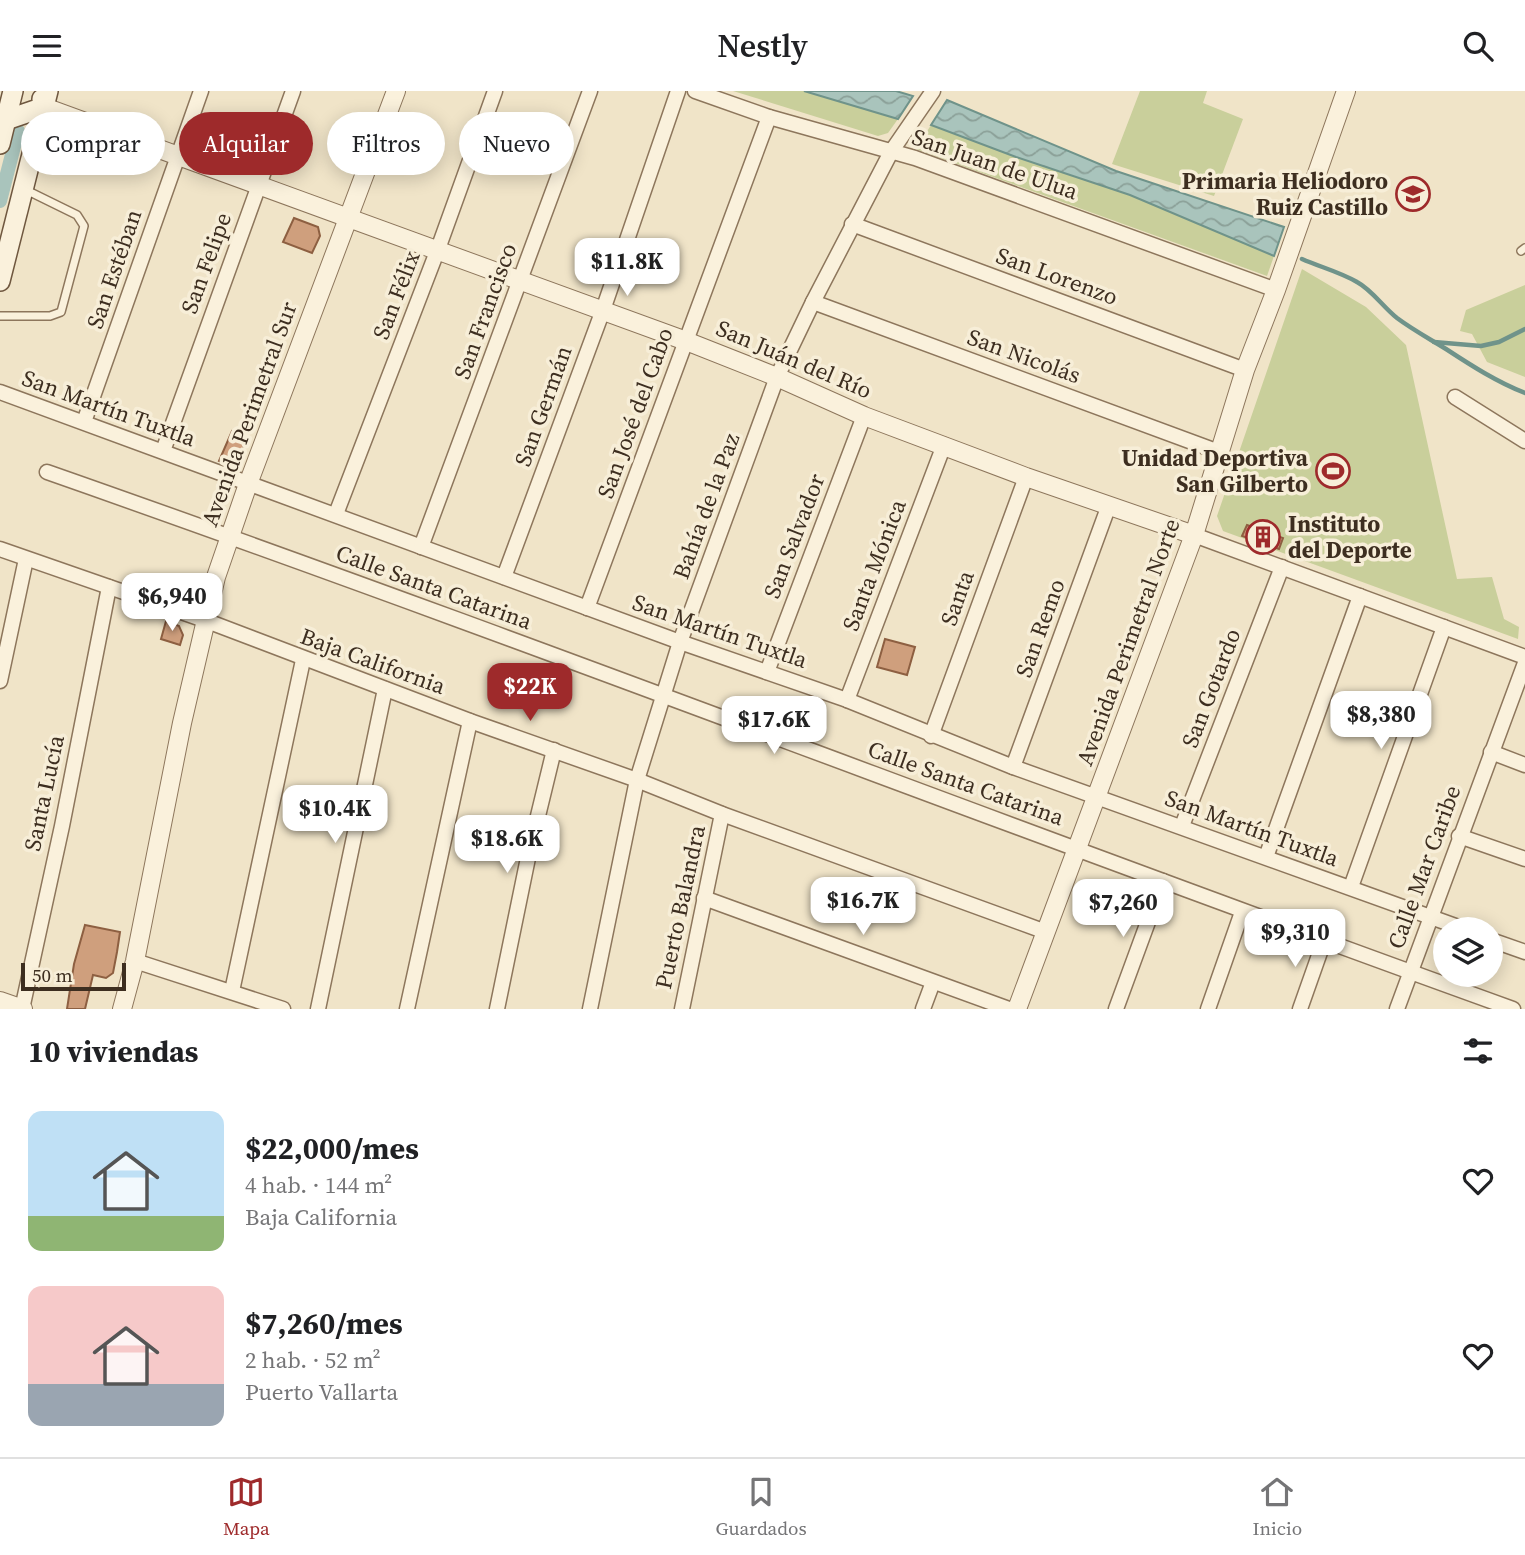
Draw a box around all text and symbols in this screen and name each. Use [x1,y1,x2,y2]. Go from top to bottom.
text: Nestly [717,24,808,68]
icon: menu [28,27,66,65]
icon: search [1459,27,1497,65]
chip: Comprar [21,112,165,175]
chip: Alquilar [179,112,313,175]
chip: Filtros [327,112,445,175]
chip: Nuevo [459,112,574,175]
street label: San Juan de Ulua [908,121,1082,207]
place label: Primaria Heliodoro Ruiz Castillo [1182,165,1388,223]
school or university icon: Primaria Heliodoro Ruiz Castillo [1394,175,1432,213]
street label: San Estéban [79,205,149,333]
street label: San Felipe [173,208,239,318]
street label: San Francisco [446,239,524,383]
pin: $11.8K [570,239,684,298]
street label: San Lorenzo [992,239,1122,313]
text: $11.8K [591,245,663,277]
street label: San Félix [365,246,427,344]
street label: Avenida Perimetral Sur [193,297,305,531]
street label: San Juán del Río [711,312,877,406]
street label: San Nicolás [963,321,1085,391]
street label: San José del Cabo [589,323,681,503]
street label: San Germán [506,341,580,471]
street label: San Martín Tuxtla [18,362,201,454]
street label: Bahía de la Paz [665,428,747,584]
place label: Unidad Deportiva San Gilberto [1121,442,1309,500]
sports icon: Unidad Deportiva San Gilberto [1314,452,1352,490]
street label: San Salvador [756,469,833,603]
street label: Santa Mónica [834,494,914,635]
place label: Instituto del Deporte [1288,508,1412,566]
street label: Avenida Perimetral Norte [1068,514,1188,770]
building icon: Instituto del Deporte [1244,518,1282,556]
street label: Calle Santa Catarina [332,537,537,637]
street label: Santa [932,566,982,630]
pin: $6,940 [115,573,229,633]
street label: San Remo [1007,574,1073,682]
text: $6,940 [137,580,207,612]
street label: San Martín Tuxtla [628,586,812,676]
street label: Baja California [296,620,450,702]
street label: San Gotardo [1174,624,1248,752]
pin: $22K [489,663,571,723]
text: $22K [503,670,557,702]
pin: $8,380 [1324,691,1438,751]
pin: $17.6K [717,697,831,756]
text: $8,380 [1346,698,1416,730]
text: $17.6K [738,703,810,735]
street label: Santa Lucía [16,732,72,854]
street label: Calle Santa Catarina [864,733,1069,833]
street label: Calle Mar Caribe [1380,781,1468,953]
street label: San Martín Tuxtla [1161,782,1344,874]
pin: $10.4K [278,785,392,845]
text: $10.4K [299,792,371,824]
pin: $18.6K [450,815,564,875]
text: $18.6K [471,822,543,854]
street label: Puerto Balandra [647,822,713,992]
pin: $16.7K [806,877,920,937]
pin: $7,260 [1066,879,1180,939]
text: $16.7K [827,884,899,916]
text: $7,260 [1088,886,1158,918]
pin: $9,310 [1238,909,1352,969]
text: $9,310 [1260,916,1330,948]
map controls [1433,917,1503,987]
button: layers [1433,917,1503,987]
scale bar [21,960,126,992]
text: 50 m [32,962,73,988]
text: 10 viviendas [28,1031,199,1072]
icon: filters [1459,1032,1497,1070]
text: $22,000/mes [245,1128,419,1169]
icon: home [84,1139,168,1223]
icon: heart [1459,1162,1497,1200]
text: 4 hab. · 144 m² [245,1169,392,1201]
text: Baja California [245,1201,397,1233]
text: $7,260/mes [245,1303,403,1344]
icon: home [84,1314,168,1398]
icon: heart [1459,1337,1497,1375]
text: 2 hab. · 52 m² [245,1344,381,1376]
text: Puerto Vallarta [245,1376,398,1408]
tab: Mapa [223,1473,270,1541]
tab: Guardados [716,1473,807,1541]
tab: Inicio [1252,1473,1302,1541]

